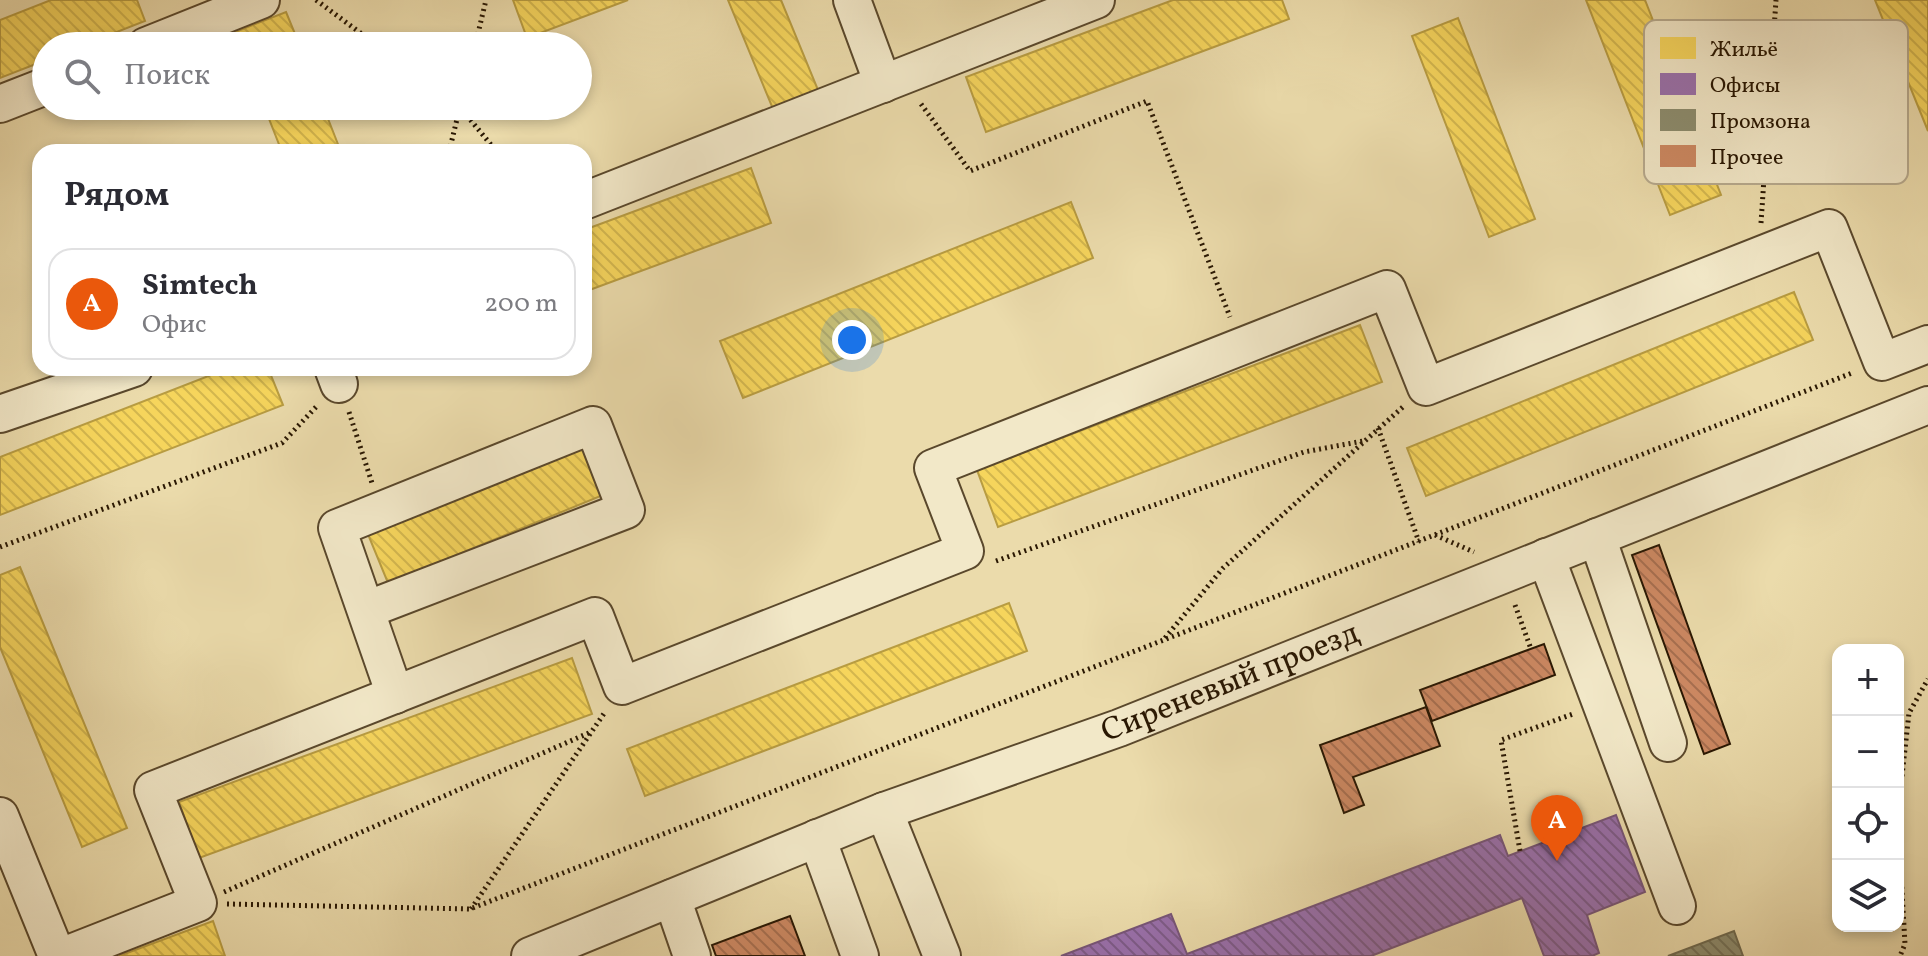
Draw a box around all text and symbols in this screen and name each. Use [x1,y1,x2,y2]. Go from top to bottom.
legend [1644,20,1908,184]
search box [32,32,592,120]
text: Жильё [1710,35,1778,66]
icon: search [60,54,104,98]
text: Поиск [124,55,210,97]
text: Офисы [1710,71,1780,102]
text: Промзона [1710,107,1811,138]
text: Прочее [1710,143,1783,174]
text: Рядом [64,173,169,220]
text: Simtech [142,265,258,307]
text: A [83,286,101,322]
text: 200 m [484,286,558,322]
text: Офис [142,307,207,343]
your location [832,320,872,360]
street label: Сиреневый проезд [1096,612,1366,754]
map controls [1832,644,1904,932]
button: + [1832,644,1904,716]
button: − [1832,716,1904,788]
button: locate [1832,788,1904,860]
pin: A [1531,795,1583,861]
button: layers [1832,860,1904,932]

